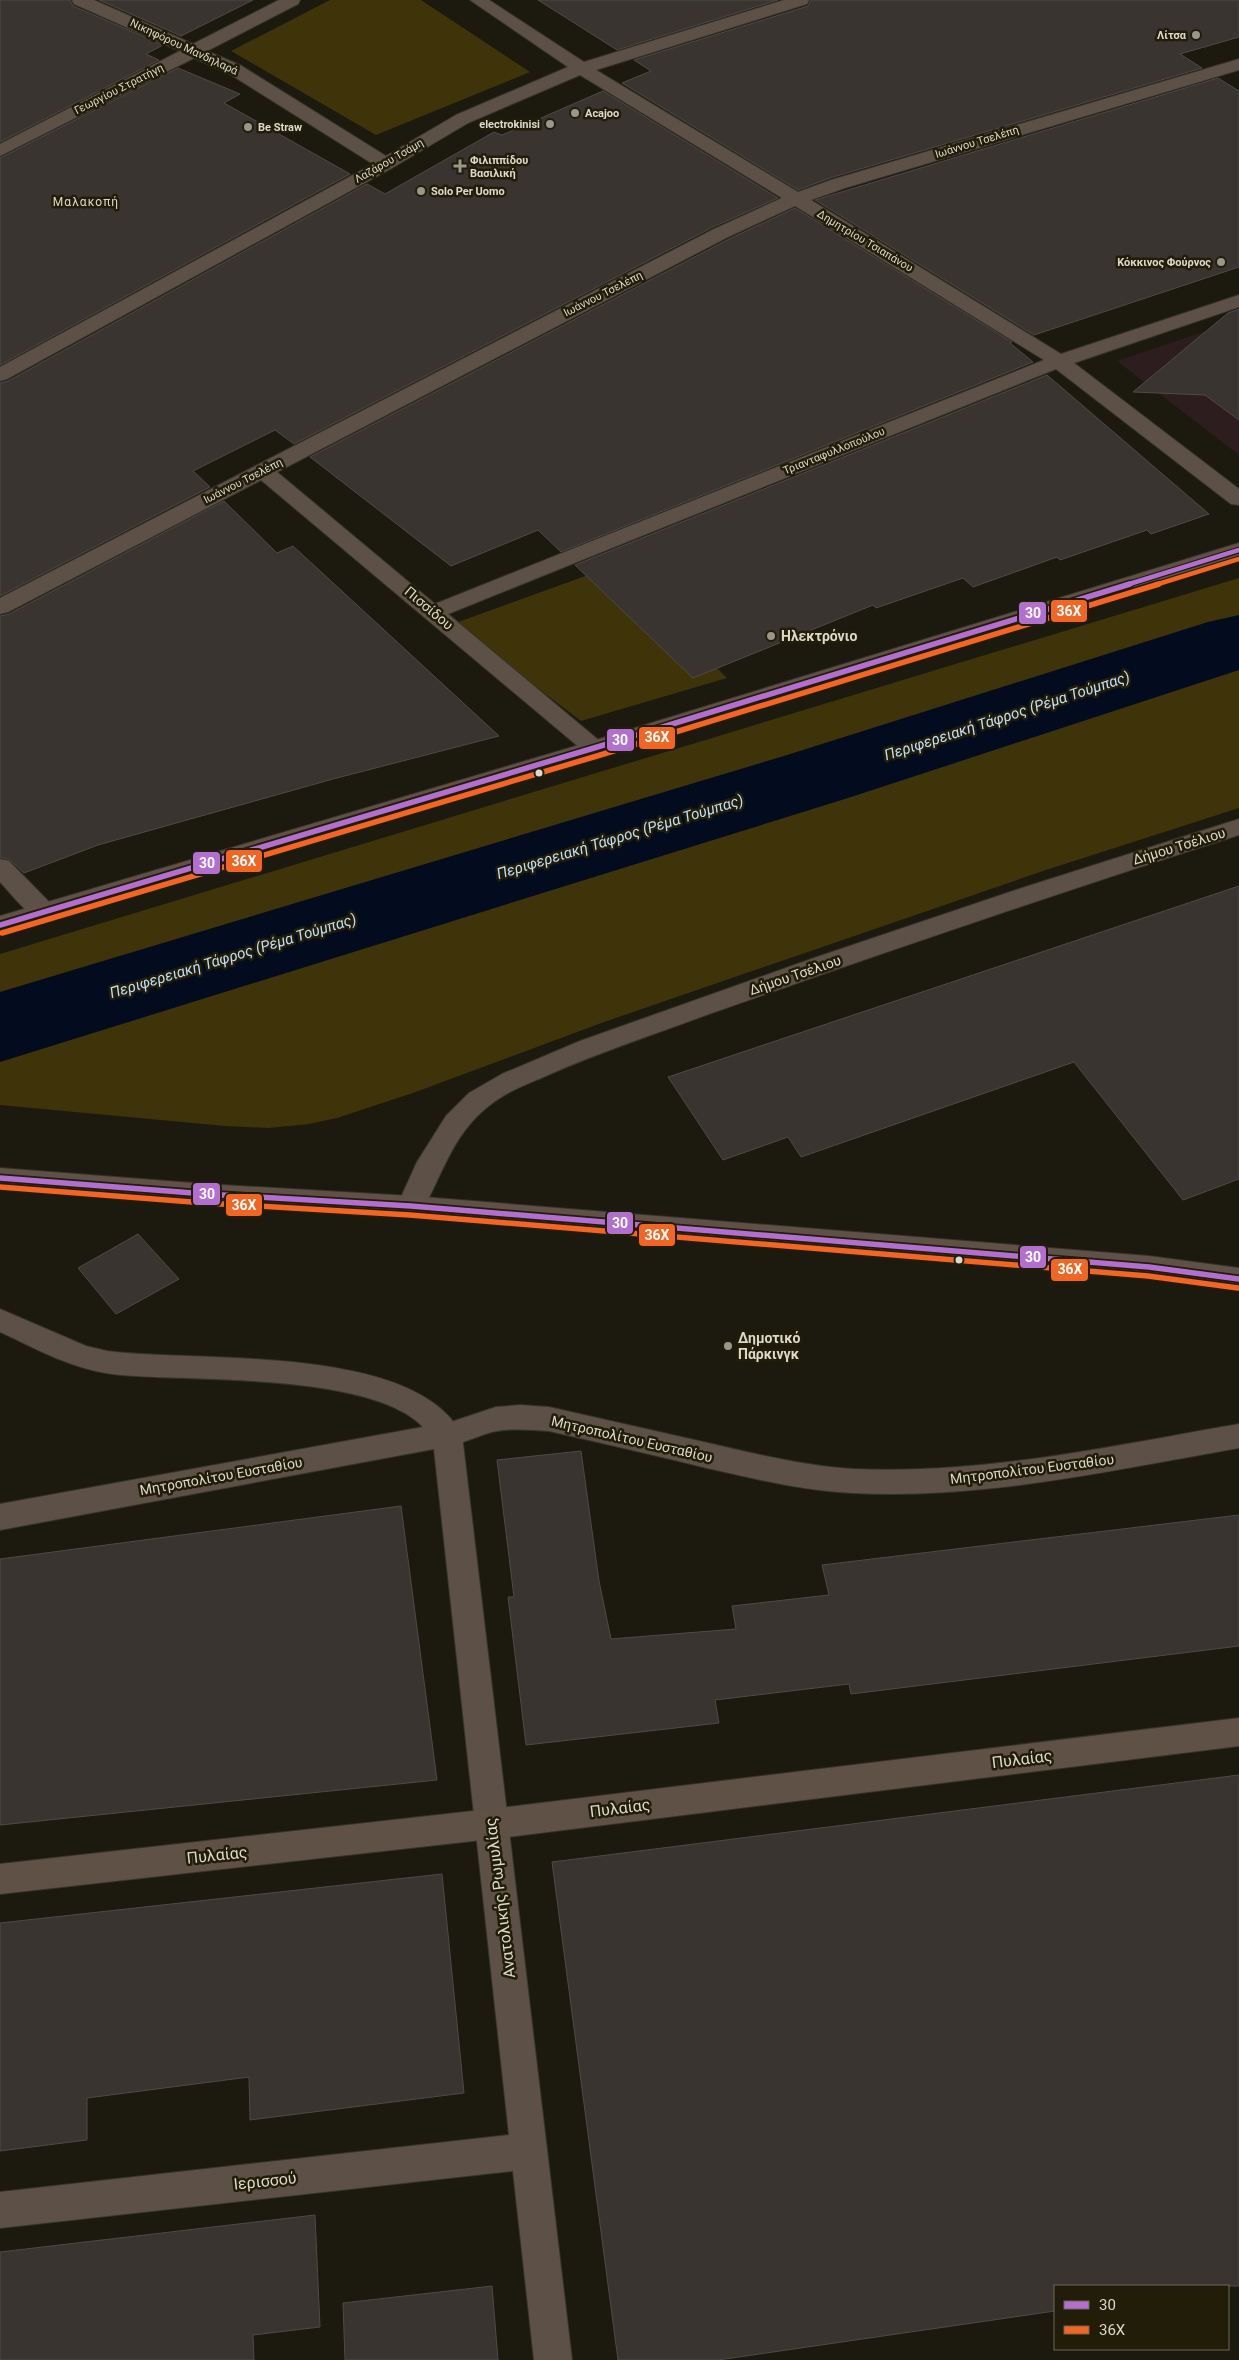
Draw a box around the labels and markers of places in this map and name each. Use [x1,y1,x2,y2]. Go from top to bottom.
place label: Λίτσα [1157,29,1187,42]
marker: Λίτσα [1190,29,1202,41]
marker: Acajoo [569,107,581,119]
place label: Acajoo [585,107,619,120]
place label: electrokinisi [479,118,540,131]
marker: electrokinisi [544,118,556,130]
marker: Be Straw [242,121,254,133]
place label: Be Straw [258,121,302,134]
place label: Φιλιππίδου Βασιλική [470,154,528,180]
marker: Φιλιππίδου Βασιλική [454,160,466,172]
marker: Solo Per Uomo [415,185,427,197]
place label: Solo Per Uomo [431,185,505,198]
place label: Κόκκινος Φούρνος [1117,256,1211,269]
marker: Κόκκινος Φούρνος [1215,256,1227,268]
place label: Ηλεκτρόνιο [781,628,857,644]
marker: Ηλεκτρόνιο [765,630,777,642]
unlabelled marker [534,768,544,778]
unlabelled marker [954,1255,964,1265]
place label: Δημοτικό Πάρκινγκ [738,1330,801,1362]
marker: Δημοτικό Πάρκινγκ [722,1340,734,1352]

